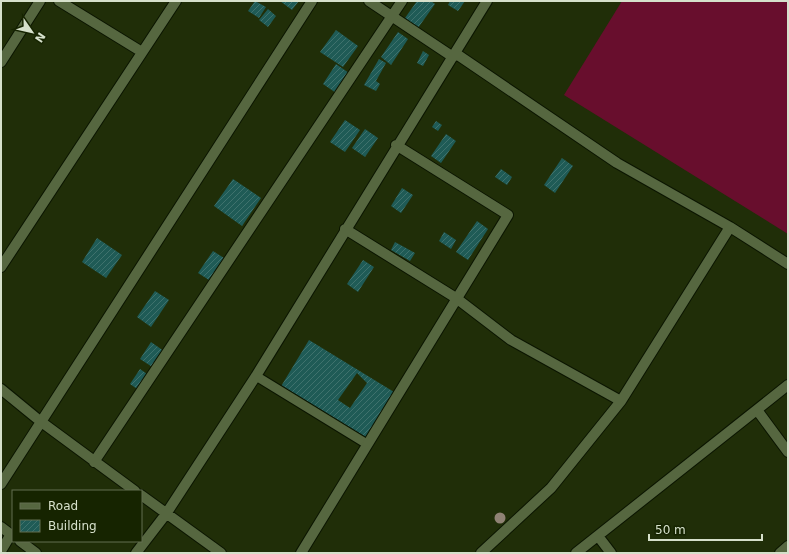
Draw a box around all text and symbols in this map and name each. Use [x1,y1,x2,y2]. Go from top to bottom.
north arrow [12,12,52,52]
text: N [32,30,48,45]
legend [12,490,142,542]
text: Road [48,499,78,513]
scale bar [649,516,762,542]
text: Building [48,519,97,533]
text: 50 m [655,523,686,537]

